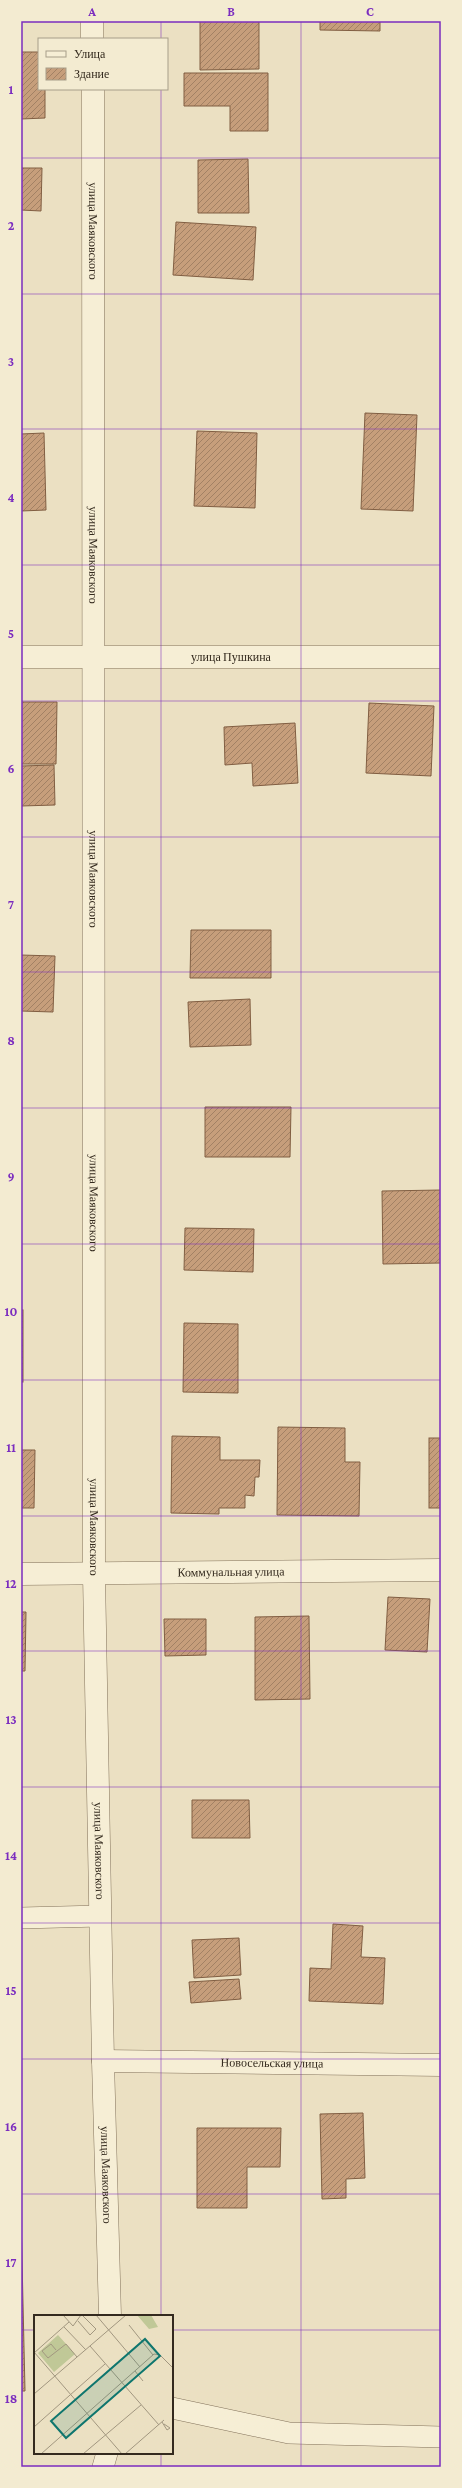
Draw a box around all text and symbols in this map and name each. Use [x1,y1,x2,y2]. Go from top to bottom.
text: A [87,4,96,19]
text: B [227,4,235,19]
text: C [366,4,374,19]
legend [38,38,168,90]
text: Улица [74,47,106,61]
text: Здание [74,67,109,81]
text: 1 [9,82,14,97]
street label: улица Маяковского [86,182,100,280]
text: 2 [8,218,15,233]
text: 3 [8,354,14,369]
text: 4 [7,490,15,505]
street label: улица Маяковского [86,506,100,604]
text: 5 [8,626,14,641]
street label: улица Пушкина [191,650,272,664]
text: 6 [7,761,15,776]
street label: улица Маяковского [86,830,101,928]
text: 7 [8,897,14,912]
text: 8 [7,1033,15,1048]
street label: улица Маяковского [87,1154,101,1252]
text: 9 [7,1169,15,1184]
text: 10 [5,1304,17,1319]
text: 11 [6,1440,16,1455]
street label: улица Маяковского [87,1478,101,1576]
street label: Коммунальная улица [177,1564,285,1580]
text: 12 [5,1576,17,1591]
text: 13 [5,1712,17,1727]
street label: улица Маяковского [91,1802,107,1900]
text: 14 [5,1848,17,1863]
text: 15 [5,1983,17,1998]
street label: Новосельская улица [221,2055,324,2071]
text: 16 [5,2119,17,2134]
street label: улица Маяковского [98,2126,114,2224]
text: 17 [5,2255,17,2270]
inset map [34,2315,173,2454]
text: 18 [5,2391,17,2406]

